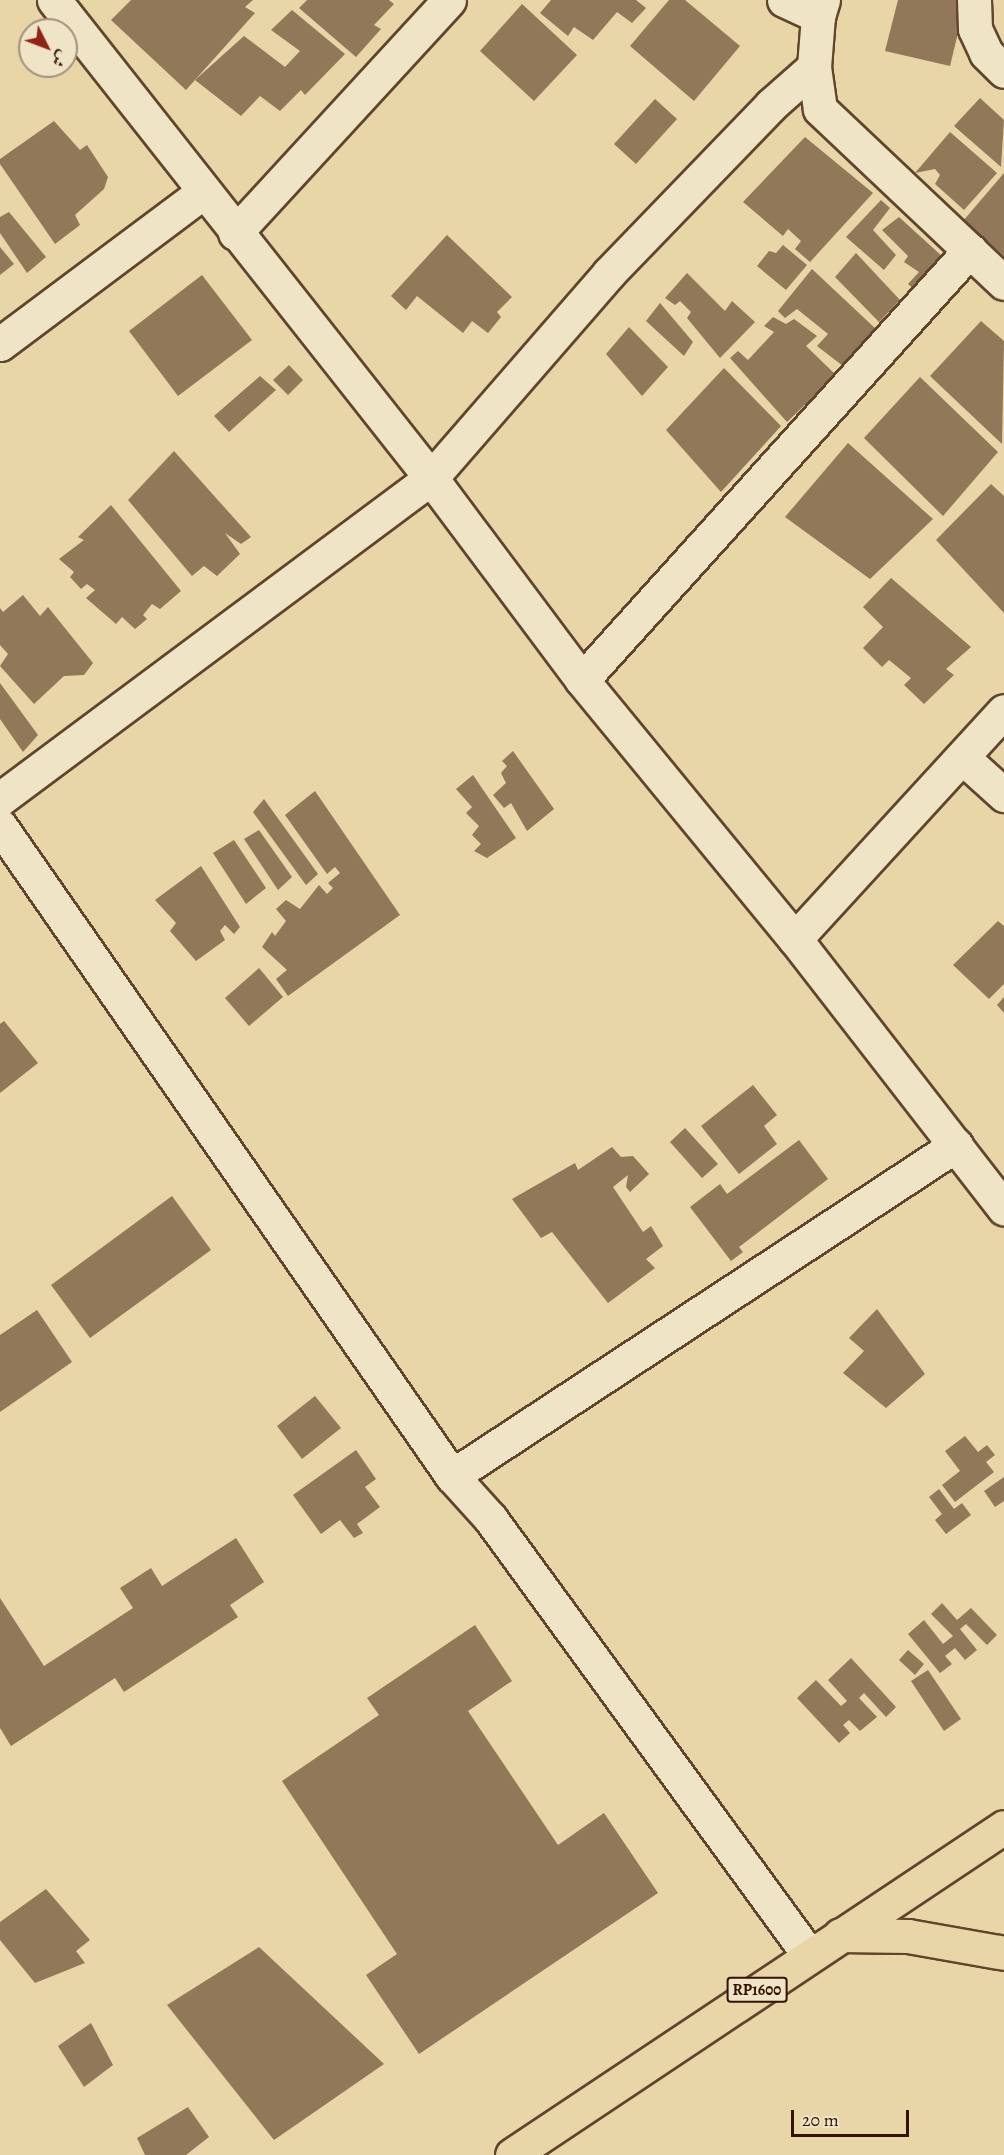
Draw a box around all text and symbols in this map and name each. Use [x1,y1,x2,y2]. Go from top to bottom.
north arrow [18,18,78,78]
text: ش [46,45,73,72]
road number: RP1600 [726,1977,789,2003]
scale bar [794,2098,912,2136]
text: 20 m [802,2108,839,2132]

